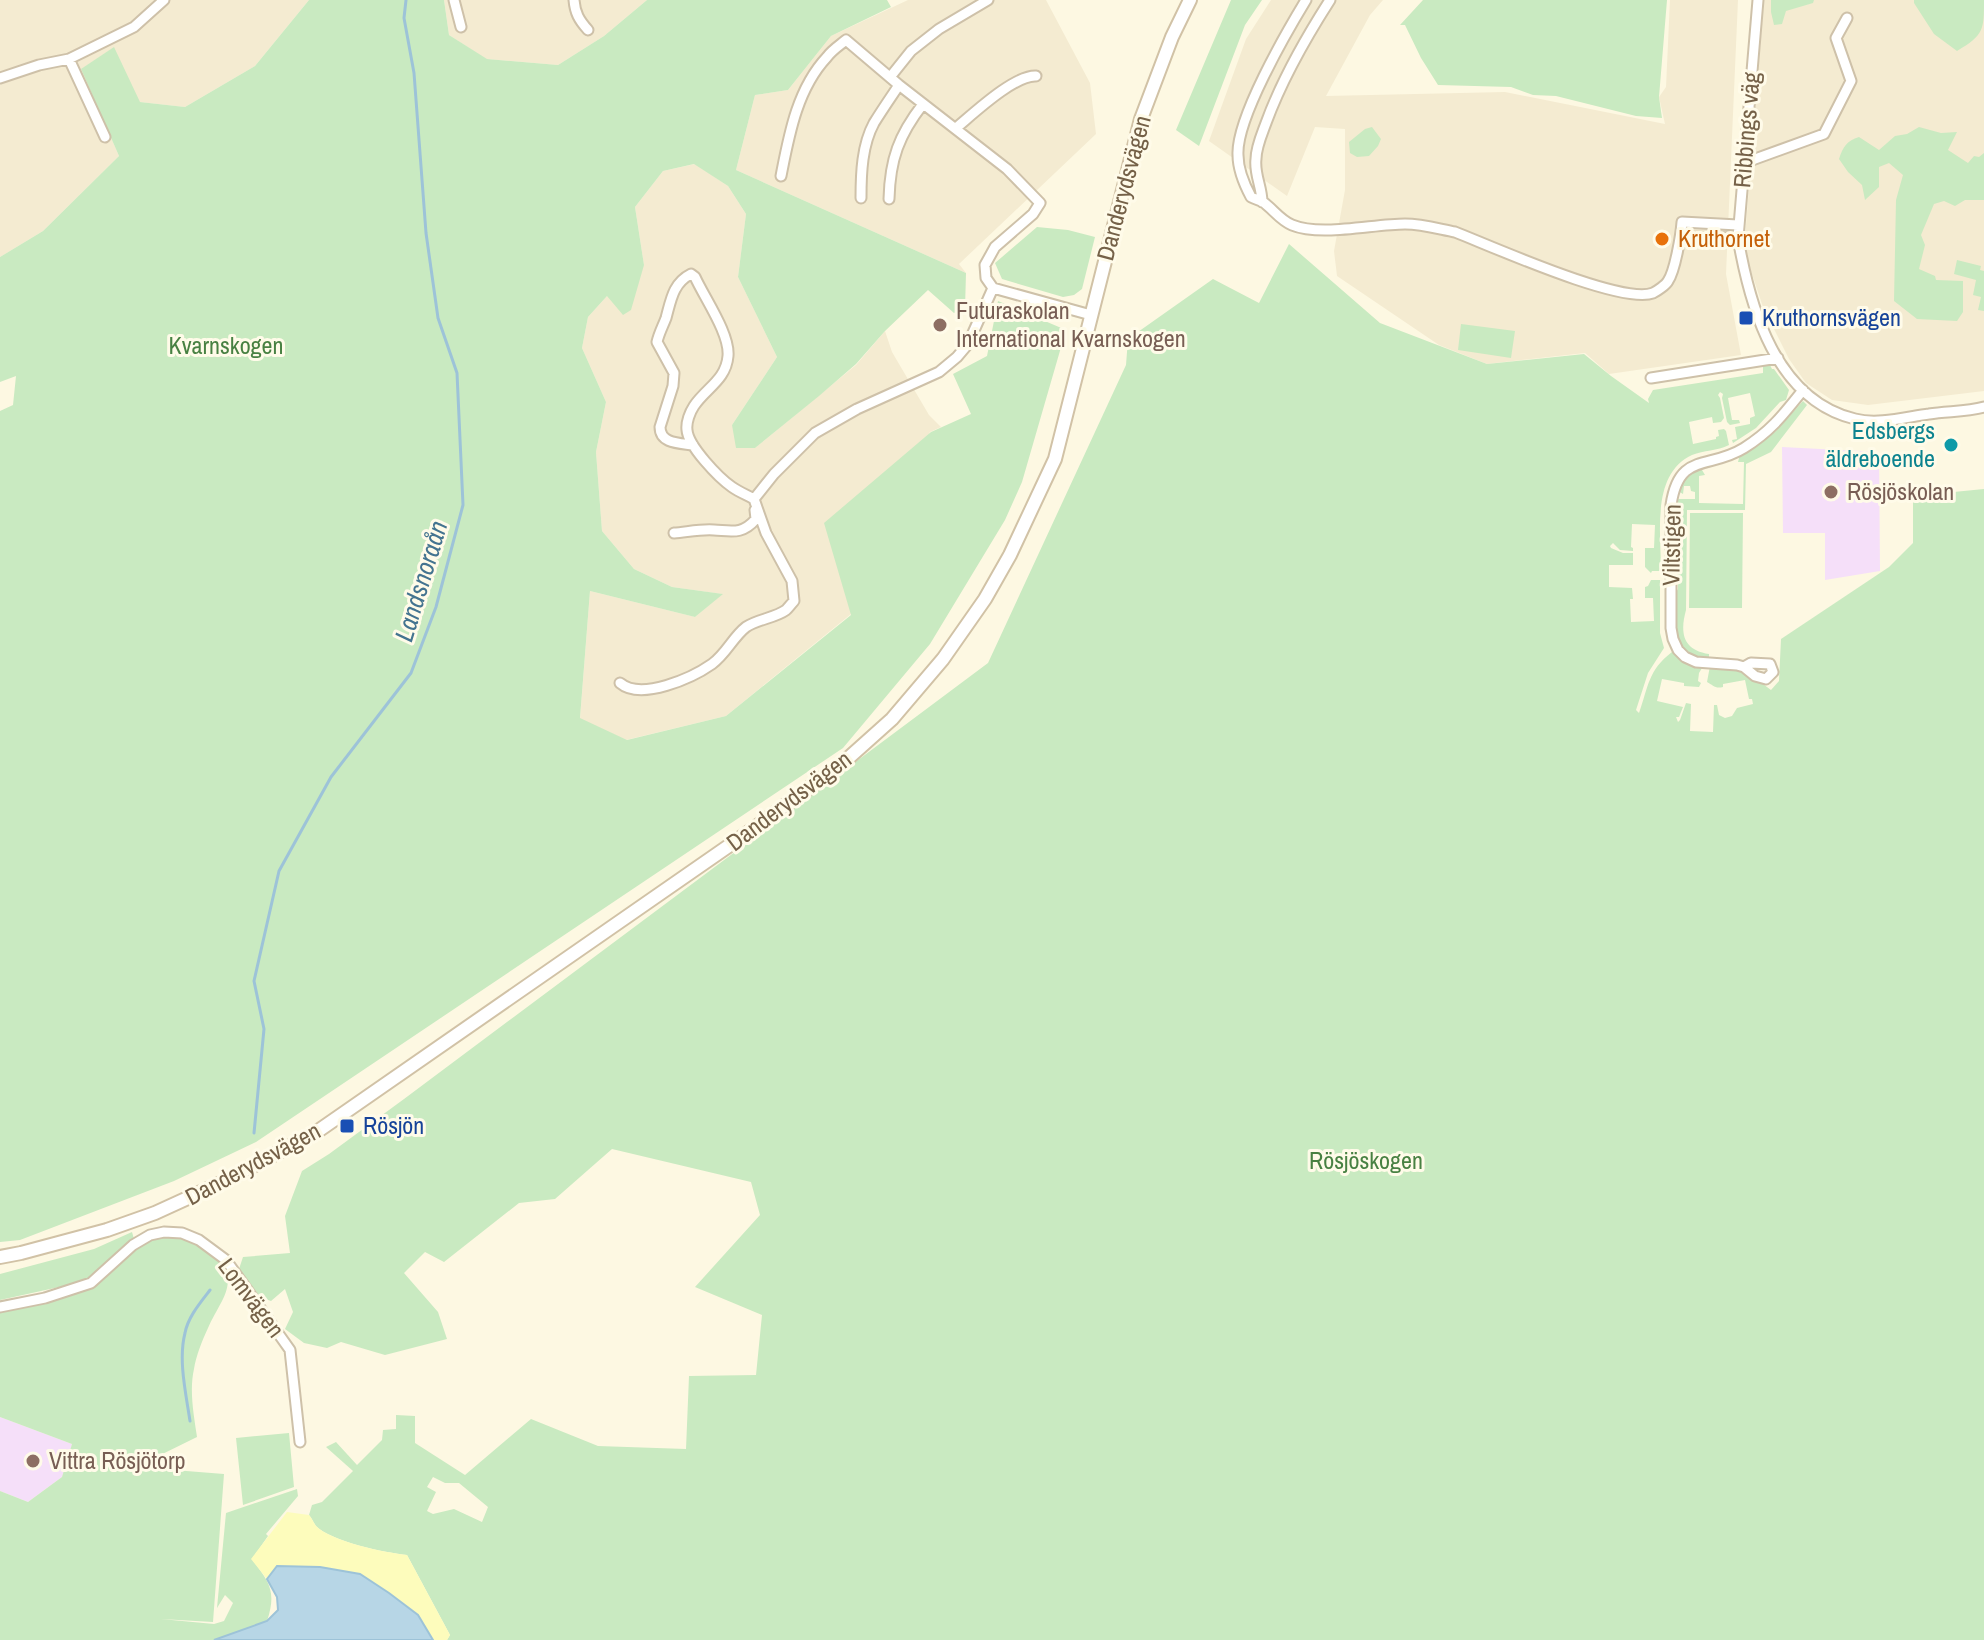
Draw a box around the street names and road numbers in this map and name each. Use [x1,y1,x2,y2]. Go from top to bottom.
street label: Ribbings väg [1725,71,1767,189]
street label: Danderydsvägen [1088,112,1158,264]
street label: Viltstigen [1654,504,1688,586]
street label: Danderydsvägen [719,743,857,858]
street label: Danderydsvägen [179,1114,326,1212]
street label: Lomvägen [211,1251,292,1344]

